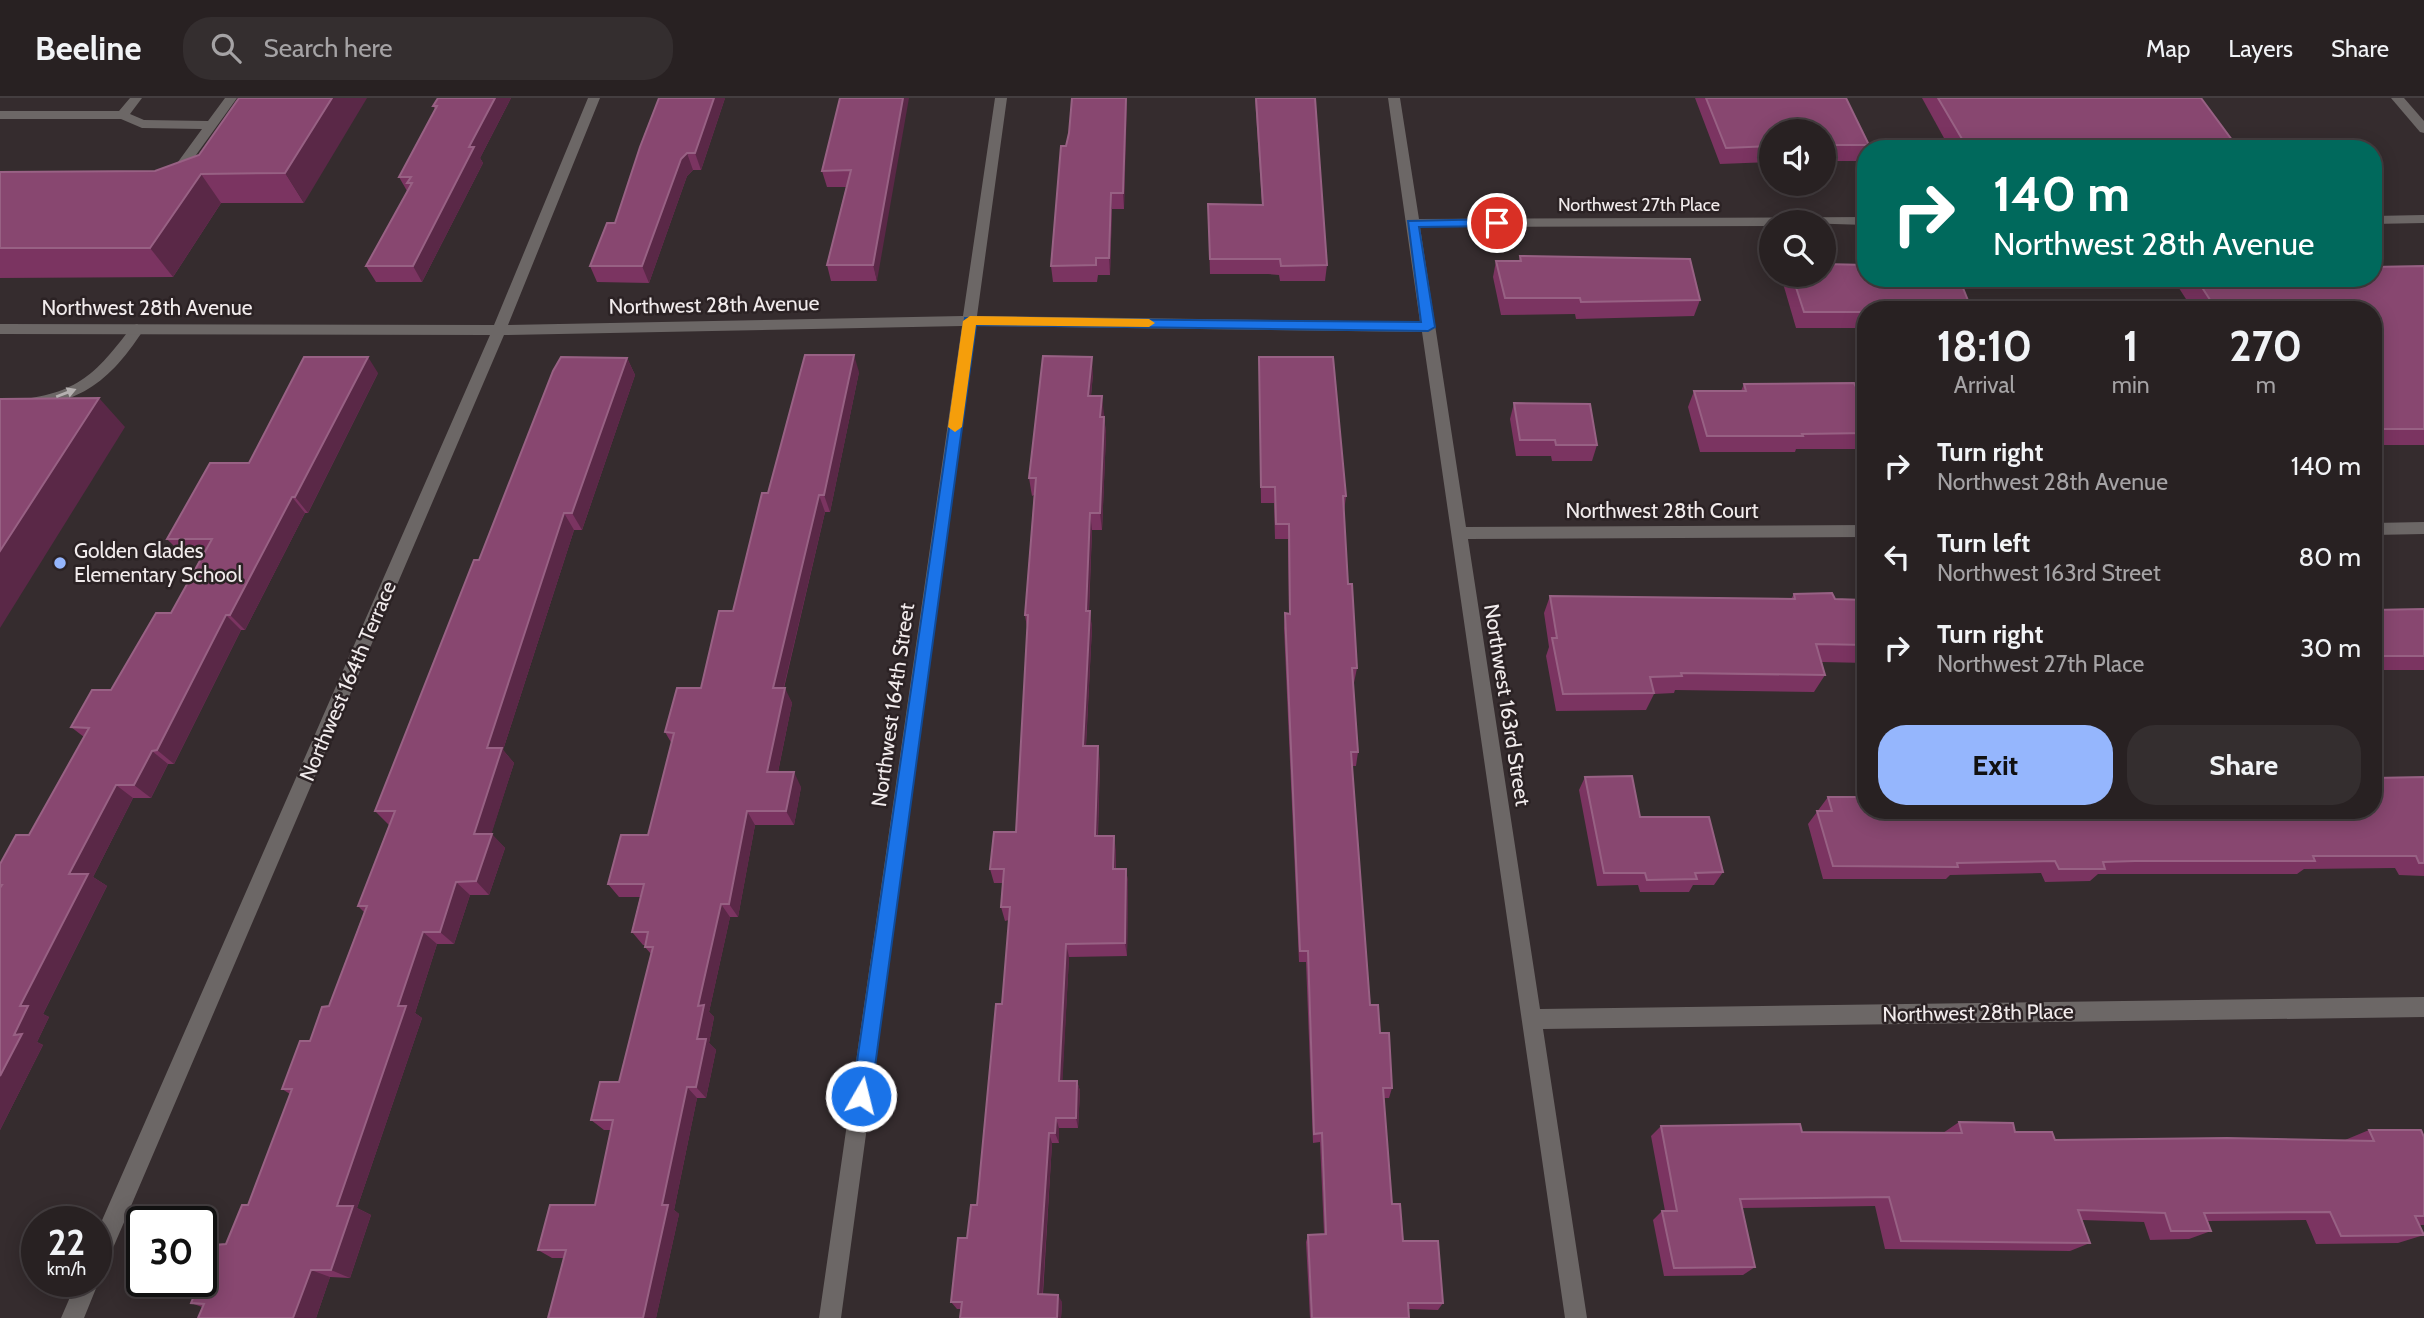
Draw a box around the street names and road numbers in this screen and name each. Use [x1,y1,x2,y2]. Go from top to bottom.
street label: Northwest 27th Place [1558,194,1720,216]
street label: Northwest 28th Avenue [608,290,820,319]
street label: Northwest 28th Avenue [42,295,253,320]
street label: Northwest 28th Court [1565,498,1759,523]
street label: Northwest 164th Terrace [294,577,401,785]
street label: Northwest 164th Street [866,601,919,808]
street label: Northwest 163rd Street [1479,602,1536,808]
street label: Northwest 28th Place [1882,998,2074,1027]

